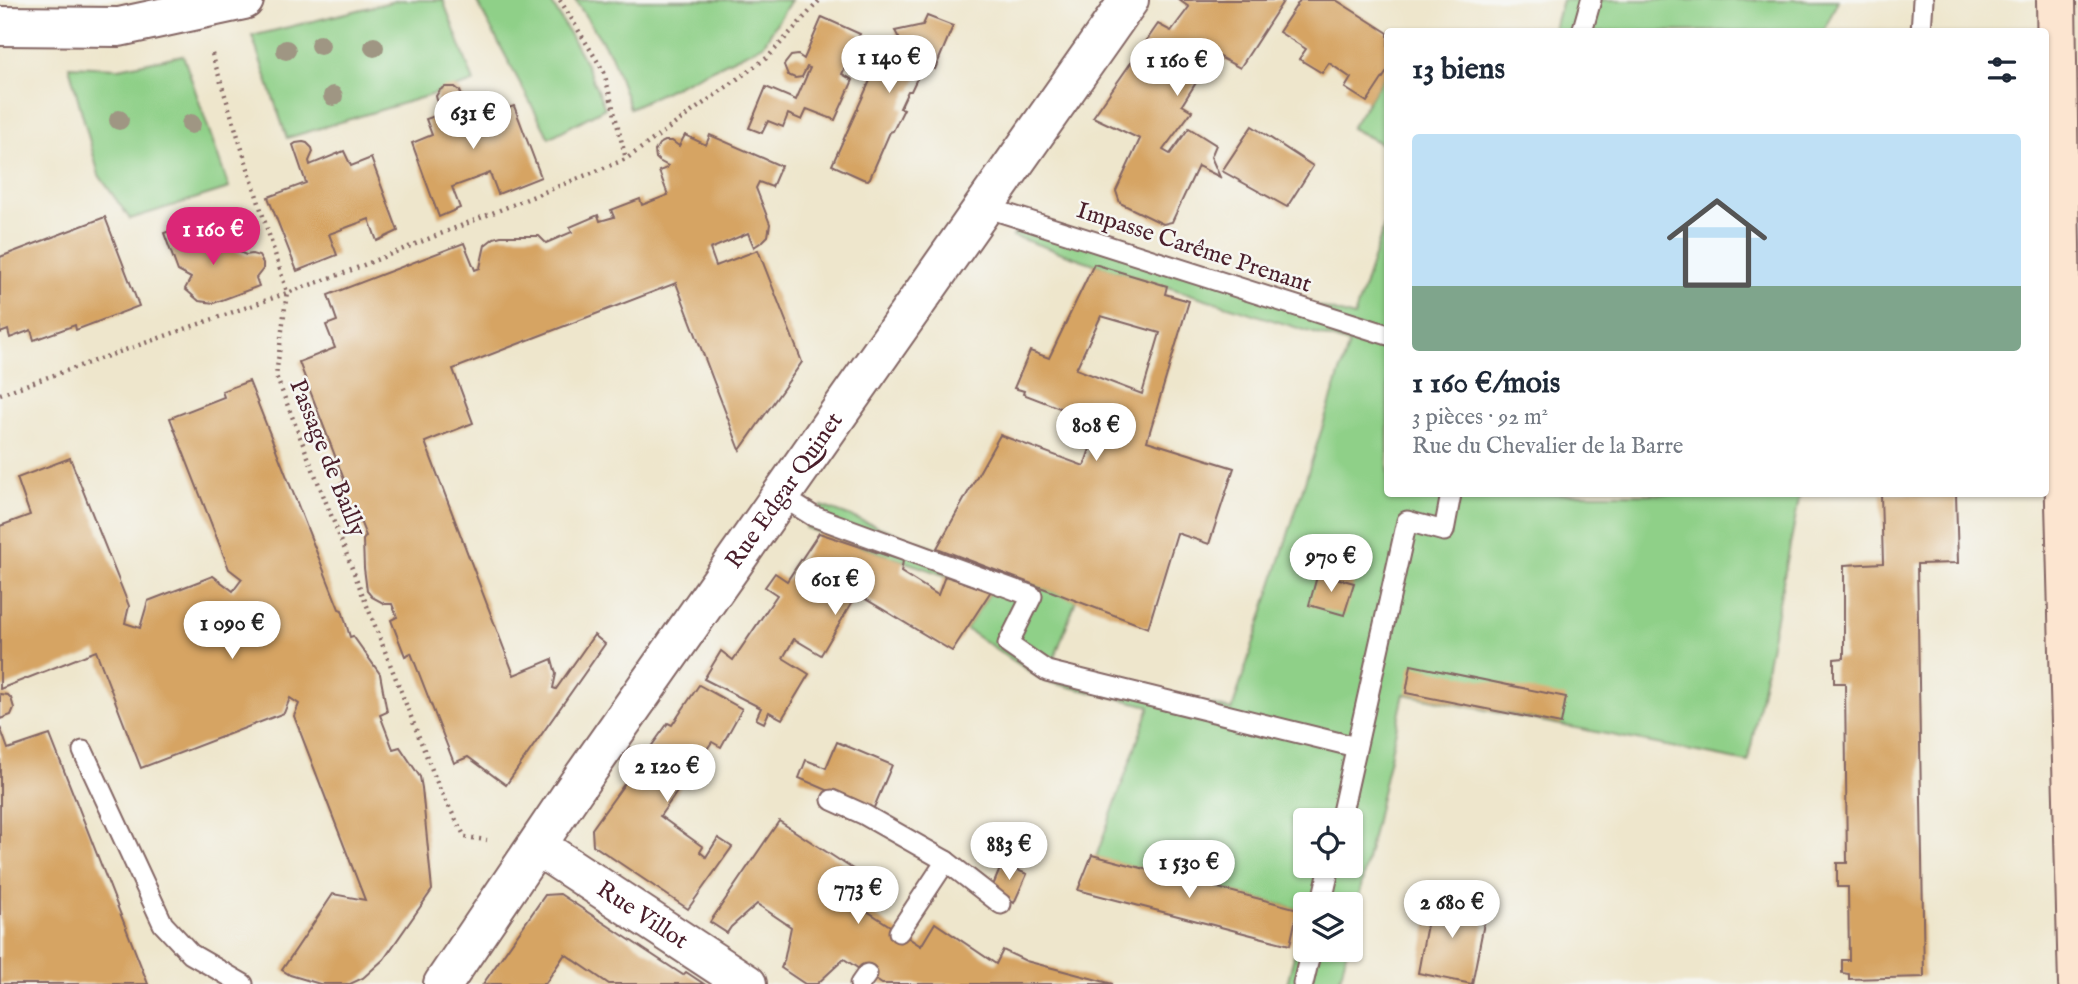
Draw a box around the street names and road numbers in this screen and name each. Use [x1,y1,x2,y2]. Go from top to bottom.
street label: Impasse Carême Prenant [1073,195,1315,301]
street label: Passage de Bailly [281,375,373,541]
street label: Rue Edgar Quinet [719,406,850,575]
street label: Rue Villot [591,874,694,956]

